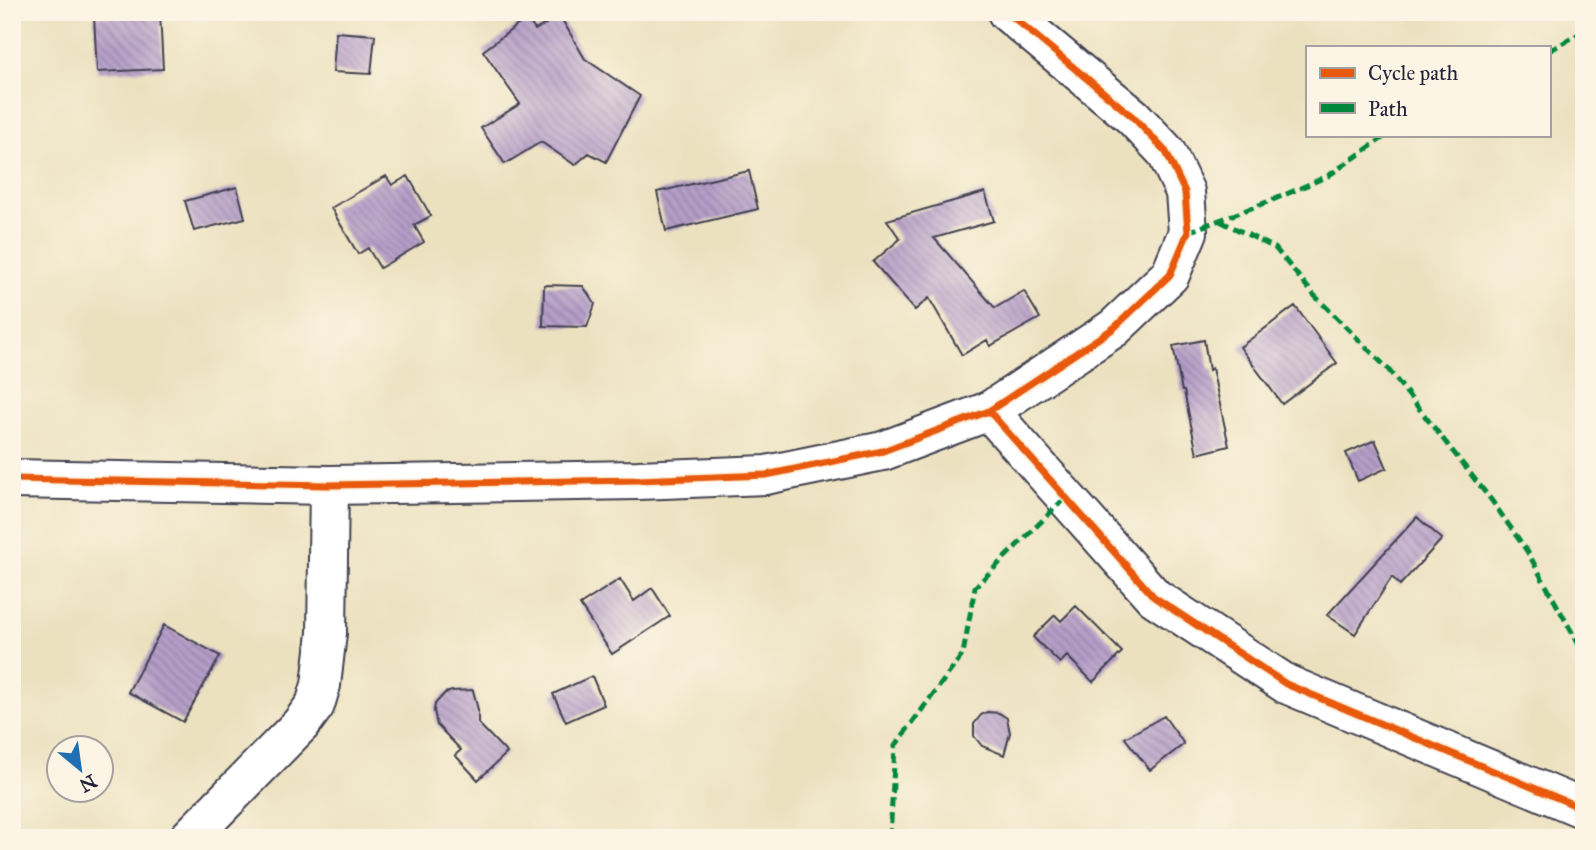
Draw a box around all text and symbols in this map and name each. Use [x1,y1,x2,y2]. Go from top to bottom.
legend [1306,46,1550,136]
text: Cycle path [1368,60,1459,86]
text: Path [1368,96,1408,122]
north arrow [46,734,116,804]
text: N [75,769,101,797]

